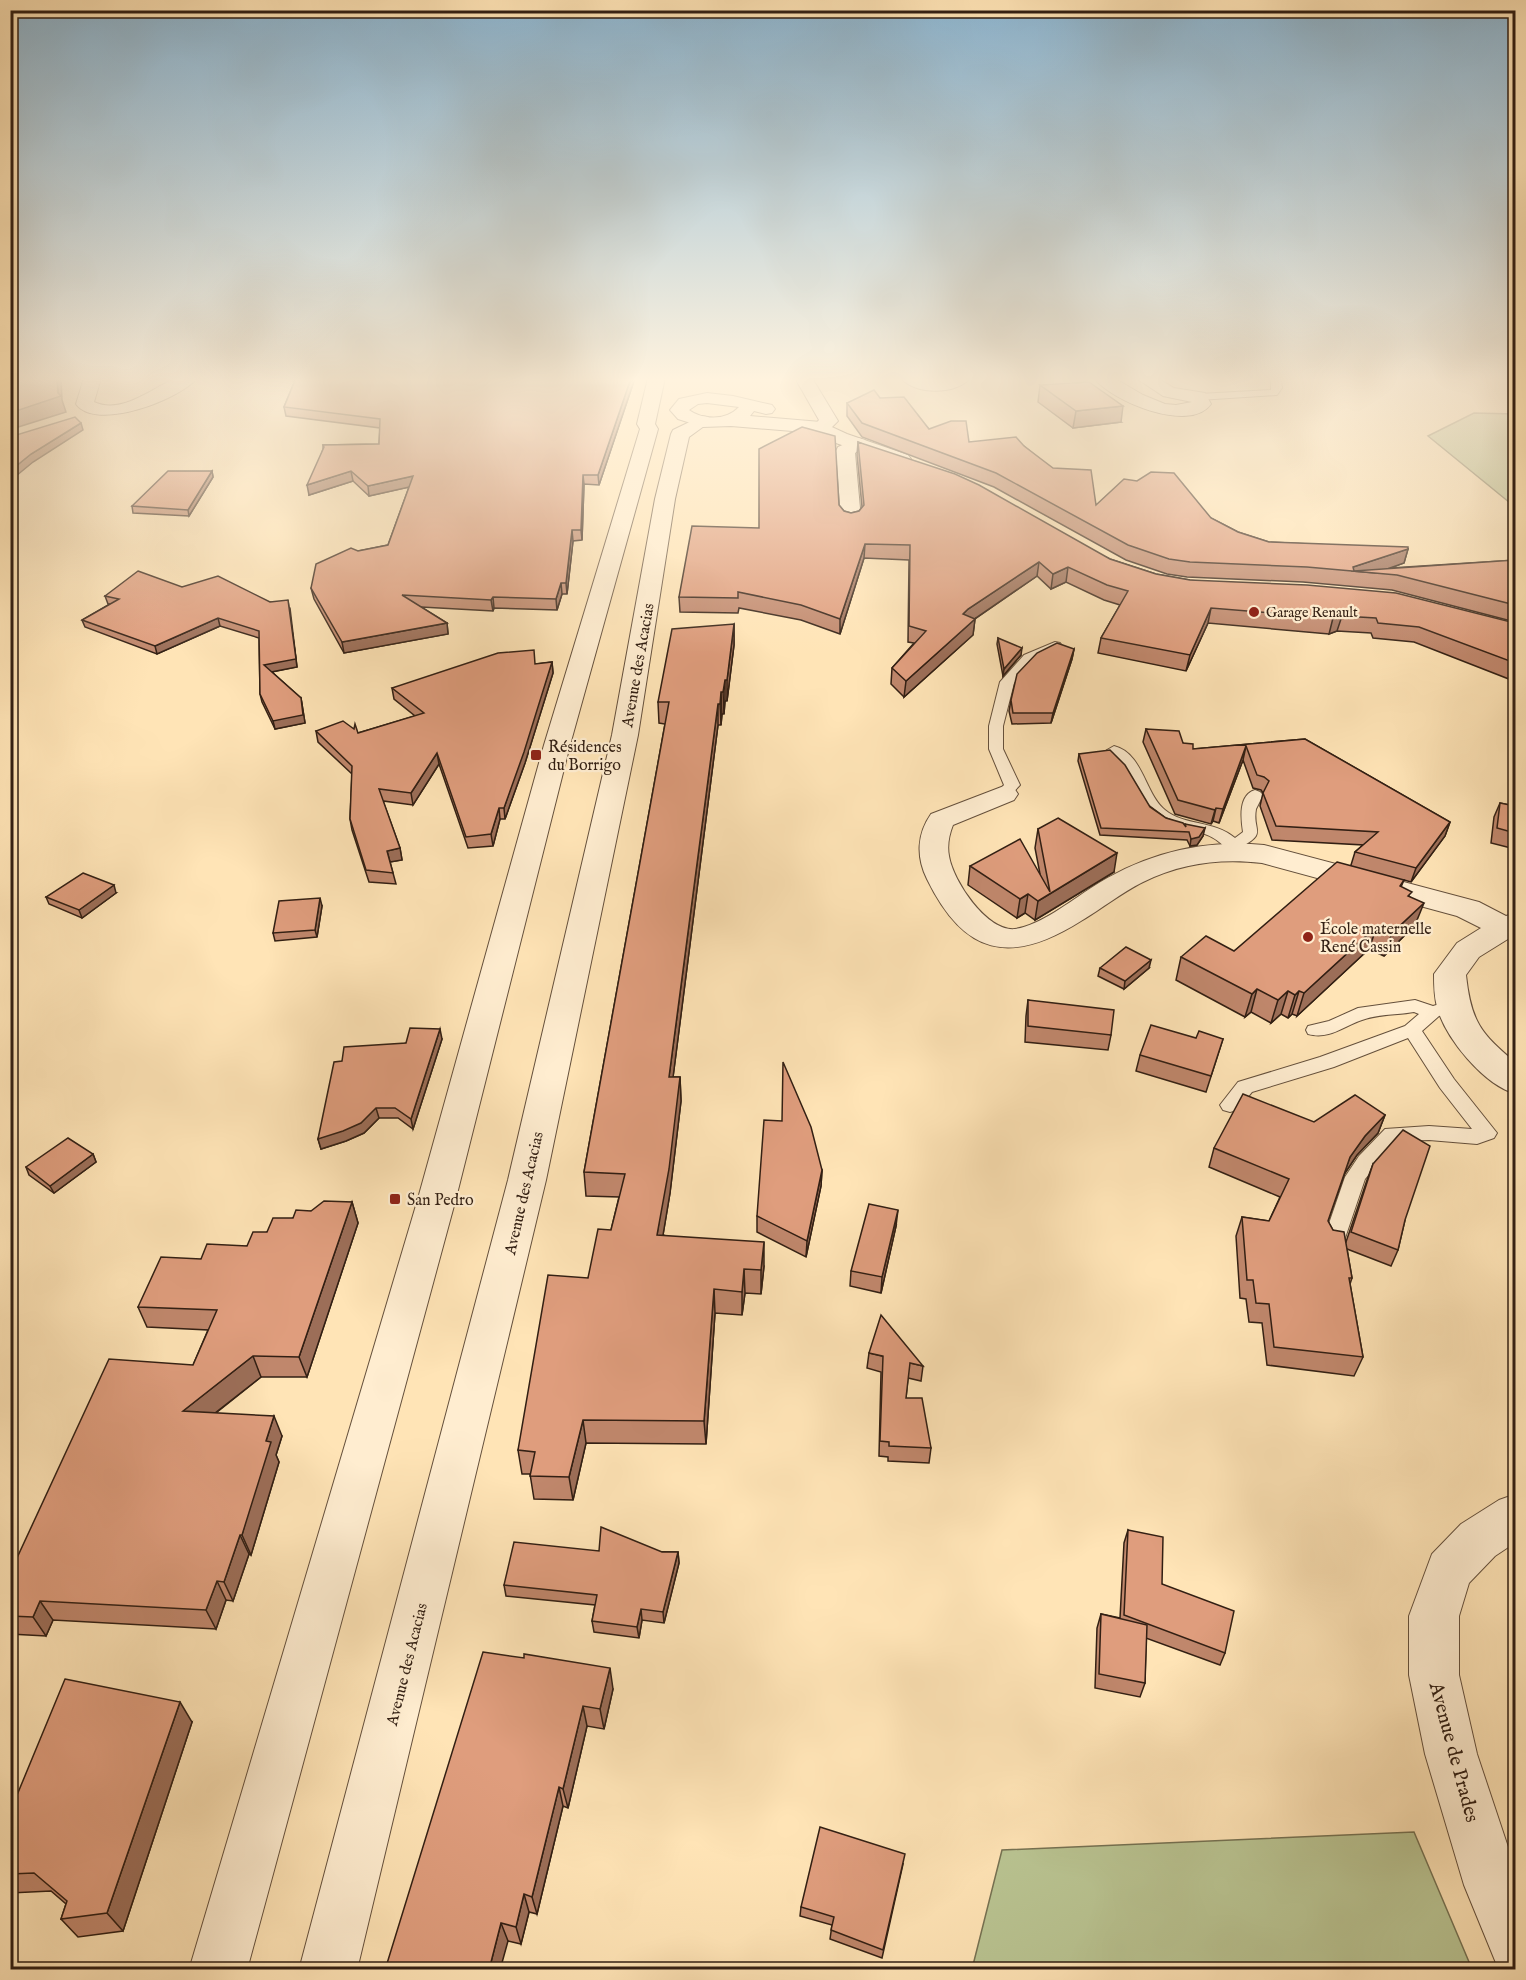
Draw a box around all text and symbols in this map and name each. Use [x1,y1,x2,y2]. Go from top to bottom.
street label: Avenue des Acacias [618,601,660,730]
place label: Garage Renault [1266,604,1358,622]
marker: Garage Renault [1247,605,1261,619]
place label: Résidences du Borrigo [548,738,622,776]
marker: Résidences du Borrigo [529,748,543,762]
place label: École maternelle René Cassin [1320,918,1432,958]
marker: École maternelle René Cassin [1301,930,1315,944]
street label: Avenue des Acacias [501,1130,549,1258]
place label: San Pedro [407,1191,474,1211]
marker: San Pedro [388,1192,402,1206]
street label: Avenue des Acacias [383,1601,433,1729]
street label: Avenue de Prades [1423,1679,1484,1825]

